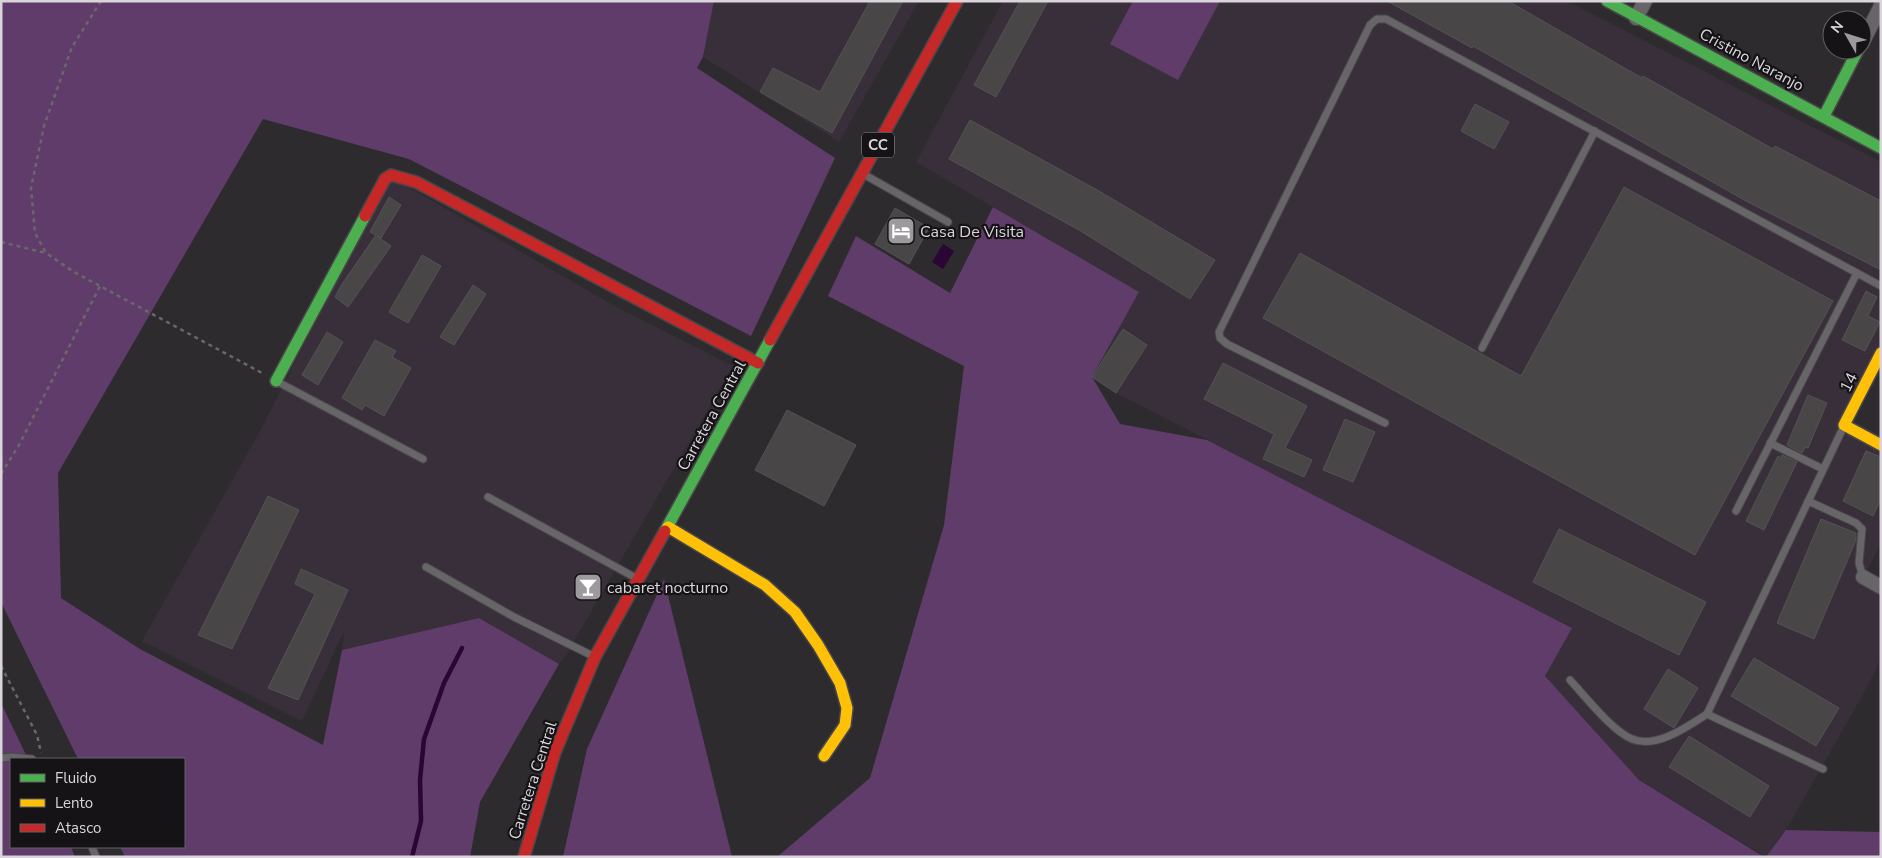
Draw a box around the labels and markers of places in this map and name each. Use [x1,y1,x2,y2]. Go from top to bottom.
hotel icon: Casa De Visita [886,216,916,246]
place label: Casa De Visita [920,221,1024,243]
bar icon: cabaret nocturno [573,572,603,602]
place label: cabaret nocturno [607,577,728,599]

